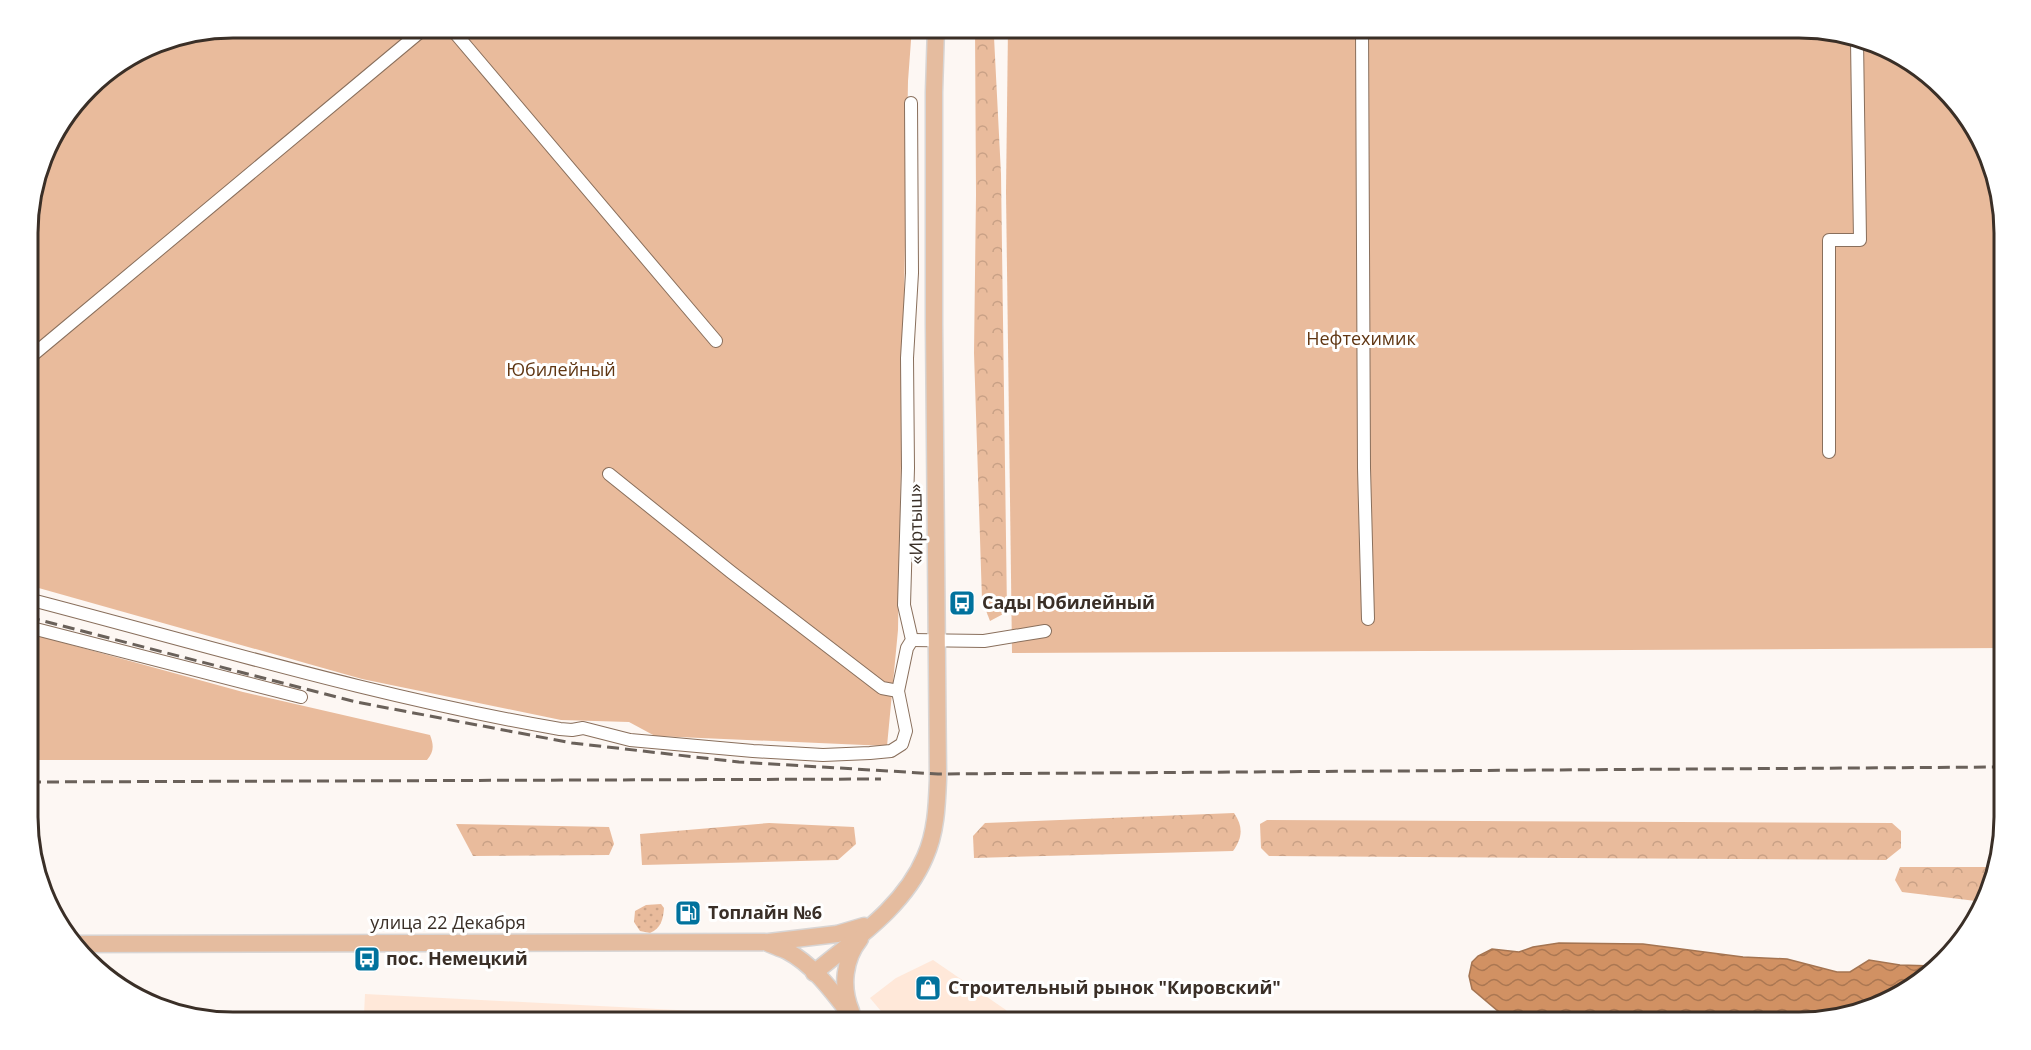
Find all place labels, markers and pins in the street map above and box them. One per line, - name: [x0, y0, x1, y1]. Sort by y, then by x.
- bus stop icon: Сады Юбилейный: [947, 588, 977, 618]
- place label: Сады Юбилейный: [982, 590, 1155, 614]
- fuel station icon: Топлайн №6: [673, 898, 703, 928]
- place label: Топлайн №6: [708, 900, 822, 924]
- bus stop icon: пос. Немецкий: [352, 944, 382, 974]
- place label: пос. Немецкий: [386, 946, 528, 970]
- shop icon: Строительный рынок "Кировский": [913, 973, 943, 1003]
- place label: Строительный рынок "Кировский": [948, 975, 1281, 999]

